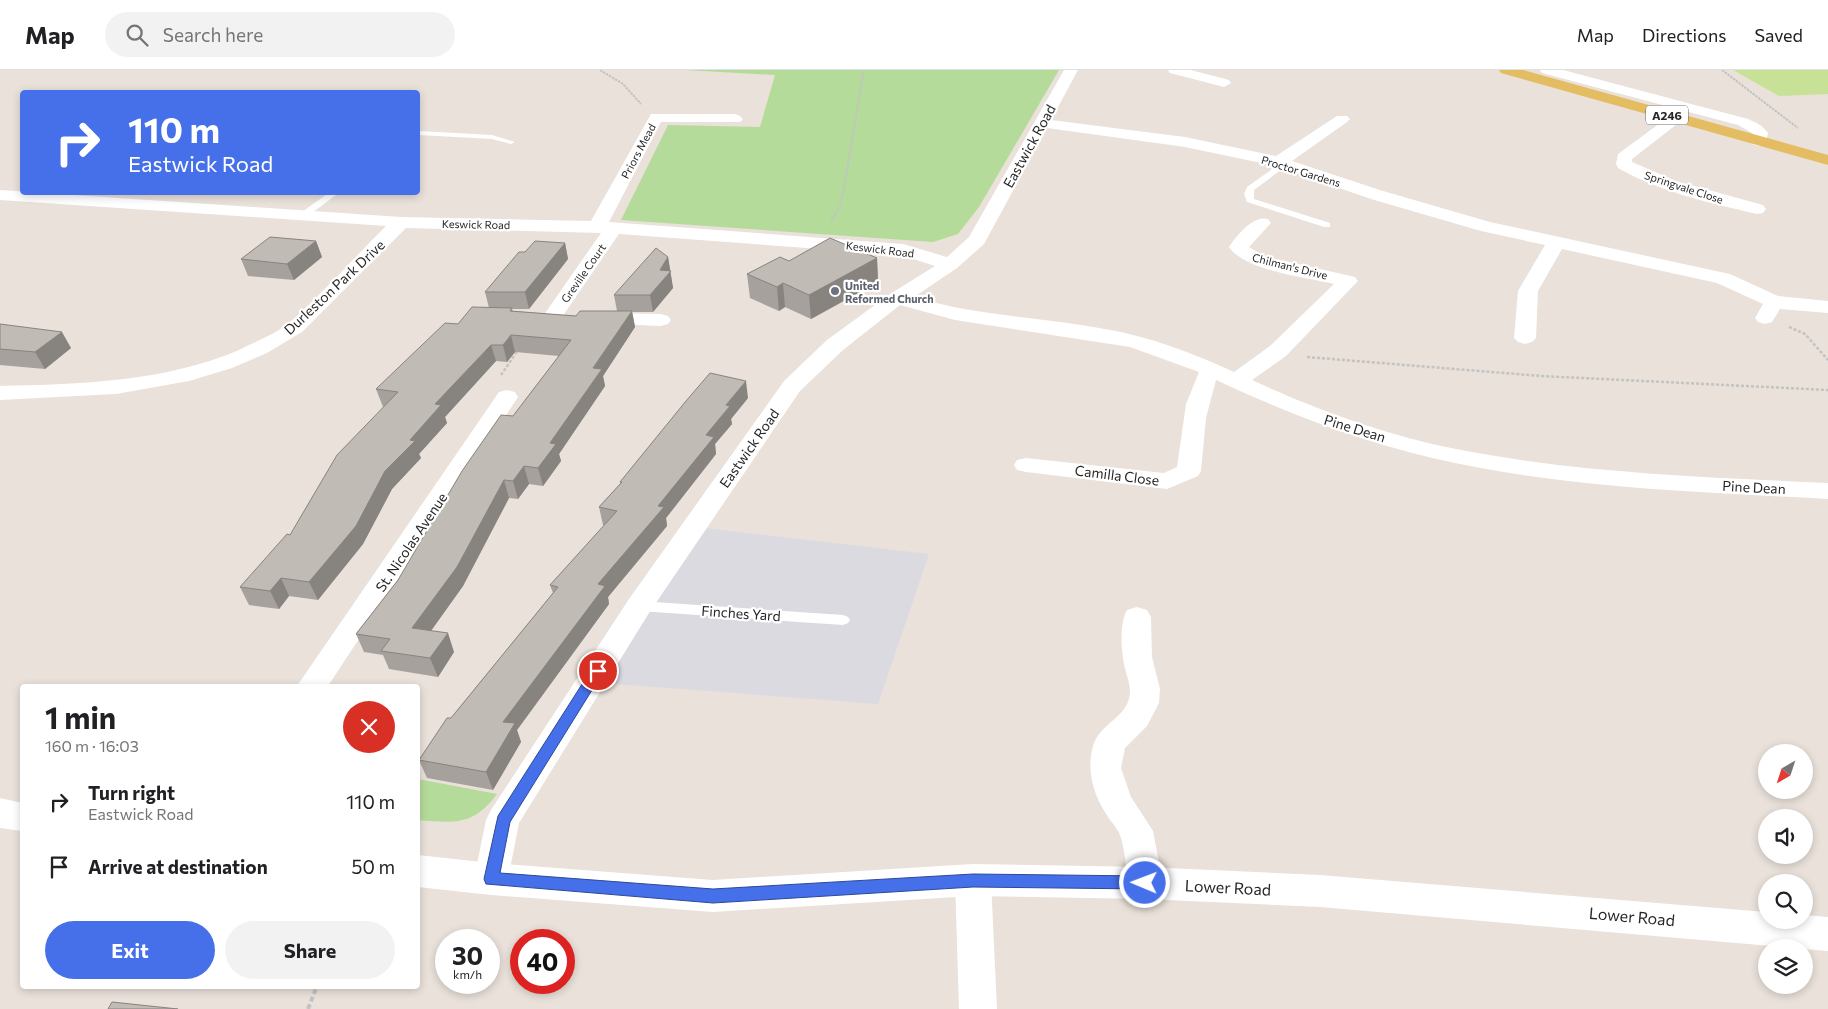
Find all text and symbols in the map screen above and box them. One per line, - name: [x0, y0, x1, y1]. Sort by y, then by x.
- search box: [105, 12, 455, 57]
- text: Map: [25, 20, 75, 49]
- icon: search: [123, 21, 151, 49]
- text: Search here: [163, 23, 263, 46]
- text: Map: [1577, 24, 1614, 46]
- text: Directions: [1642, 24, 1726, 46]
- text: Saved: [1754, 24, 1803, 46]
- street label: Eastwick Road: [999, 101, 1059, 191]
- road number: A246: [1646, 106, 1688, 124]
- text: 110 m: [128, 107, 220, 150]
- icon: right: [45, 110, 110, 175]
- street label: Priors Mead: [618, 121, 658, 181]
- text: Eastwick Road: [128, 150, 273, 177]
- street label: Proctor Gardens: [1260, 153, 1342, 189]
- street label: Springvale Close: [1643, 168, 1725, 206]
- street label: Keswick Road: [442, 217, 510, 231]
- street label: Durleston Park Drive: [280, 236, 388, 338]
- street label: Keswick Road: [845, 238, 915, 260]
- street label: Greville Court: [558, 241, 608, 305]
- street label: Chilman's Drive: [1251, 250, 1329, 282]
- place label: United Reformed Church: [845, 279, 934, 305]
- marker: United Reformed Church: [829, 285, 841, 297]
- street label: Eastwick Road: [716, 405, 782, 491]
- street label: Pine Dean: [1322, 411, 1388, 445]
- street label: Camilla Close: [1074, 461, 1160, 489]
- street label: Pine Dean: [1722, 477, 1786, 497]
- street label: St. Nicolas Avenue: [372, 489, 450, 595]
- street label: Finches Yard: [701, 602, 781, 624]
- pin: [577, 650, 619, 692]
- icon: arrive: [584, 657, 612, 685]
- text: 1 min: [45, 698, 116, 735]
- button: close: [343, 701, 395, 753]
- text: 160 m · 16:03: [45, 736, 139, 755]
- north arrow: [1758, 744, 1812, 799]
- map controls: [1758, 744, 1813, 994]
- text: Turn right: [88, 781, 175, 804]
- icon: right: [45, 788, 73, 816]
- text: 110 m: [346, 790, 395, 813]
- text: Eastwick Road: [88, 804, 194, 823]
- button: sound: [1758, 809, 1813, 864]
- icon: arrive: [45, 853, 73, 881]
- text: Arrive at destination: [88, 855, 268, 878]
- text: 50 m: [351, 855, 395, 878]
- position arrow: [1118, 856, 1170, 908]
- button: search: [1758, 874, 1813, 929]
- street label: Lower Road: [1184, 875, 1272, 899]
- street label: Lower Road: [1588, 903, 1676, 929]
- button: Exit: [45, 921, 215, 979]
- button: Share: [225, 921, 395, 979]
- speed limit sign: 40: [510, 929, 575, 994]
- button: layers: [1758, 939, 1813, 994]
- text: 30: [452, 940, 483, 970]
- text: km/h: [453, 967, 482, 981]

